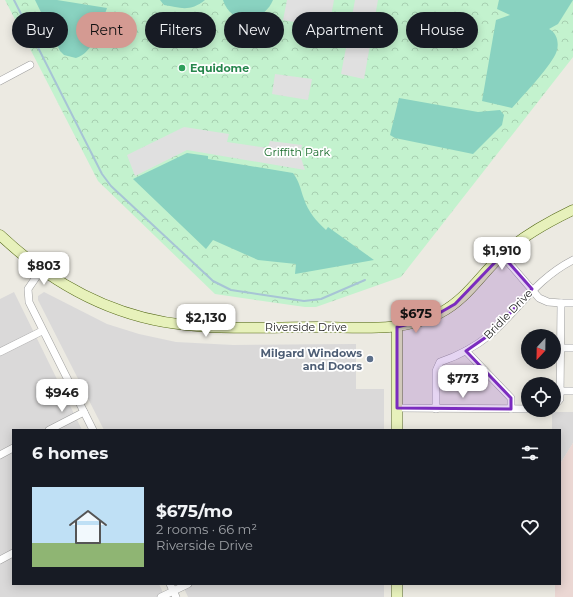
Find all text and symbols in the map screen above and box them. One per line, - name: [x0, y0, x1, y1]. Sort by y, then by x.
- chip: Buy: [12, 12, 68, 48]
- chip: Rent: [76, 12, 137, 48]
- chip: Filters: [145, 12, 216, 48]
- chip: New: [224, 12, 284, 48]
- chip: Apartment: [292, 12, 398, 48]
- chip: House: [406, 12, 478, 48]
- place label: Equidome: [190, 61, 249, 75]
- marker: Equidome: [177, 63, 187, 73]
- park label: Griffith Park: [264, 145, 330, 159]
- pin: $1,910: [469, 237, 535, 271]
- text: $1,910: [483, 242, 521, 258]
- pin: $803: [20, 252, 68, 286]
- text: $803: [27, 257, 61, 273]
- street label: Bridle Drive: [481, 286, 536, 342]
- pin: $675: [392, 300, 440, 334]
- pin: $2,130: [173, 304, 239, 338]
- text: $675: [400, 305, 432, 321]
- text: $2,130: [186, 309, 226, 325]
- street label: Riverside Drive: [265, 320, 347, 334]
- north arrow: [521, 329, 561, 369]
- map controls: [521, 329, 561, 417]
- place label: Milgard Windows and Doors: [261, 346, 362, 373]
- marker: Milgard Windows and Doors: [365, 354, 375, 364]
- pin: $773: [439, 365, 487, 399]
- text: $773: [447, 370, 479, 386]
- button: locate: [521, 377, 561, 417]
- pin: $946: [38, 379, 86, 413]
- text: $946: [45, 384, 79, 400]
- icon: filters: [519, 442, 541, 464]
- text: 6 homes: [32, 443, 108, 463]
- text: $675/mo: [156, 501, 233, 521]
- icon: home: [64, 503, 112, 551]
- icon: heart: [519, 516, 541, 538]
- text: 2 rooms · 66 m²: [156, 521, 257, 537]
- text: Riverside Drive: [156, 537, 253, 553]

